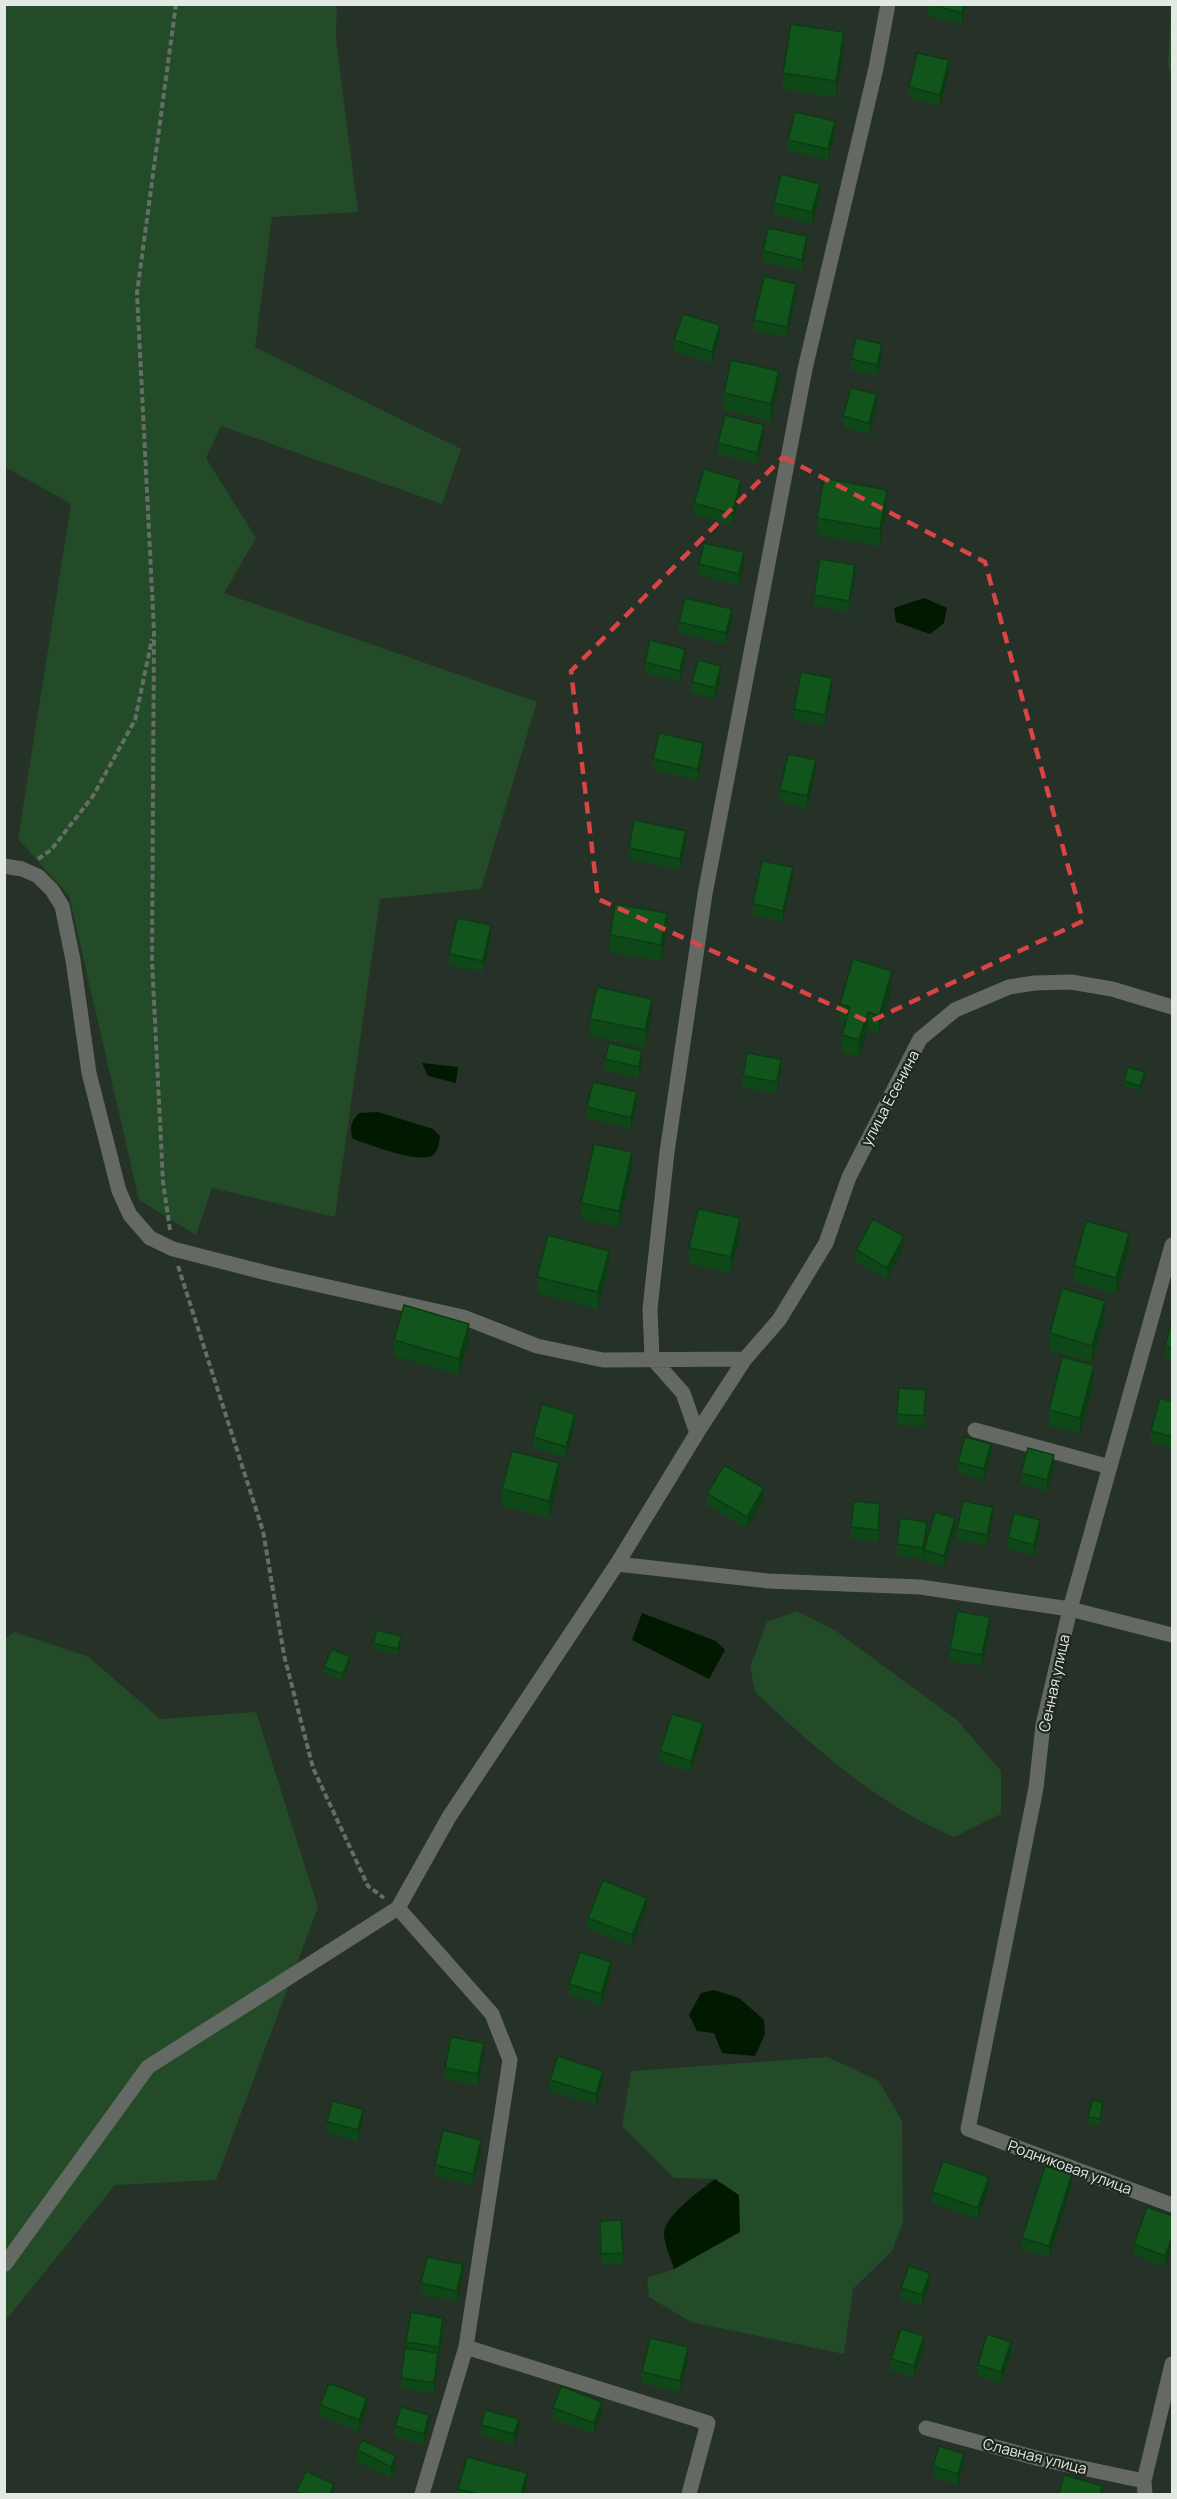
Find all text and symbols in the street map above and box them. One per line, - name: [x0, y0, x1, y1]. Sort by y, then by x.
- street label: улица Есенина: [856, 1046, 924, 1150]
- street label: Сенная улица: [1033, 1632, 1075, 1734]
- street label: Родниковая улица: [1005, 2135, 1135, 2199]
- street label: Славная улица: [981, 2433, 1089, 2479]

